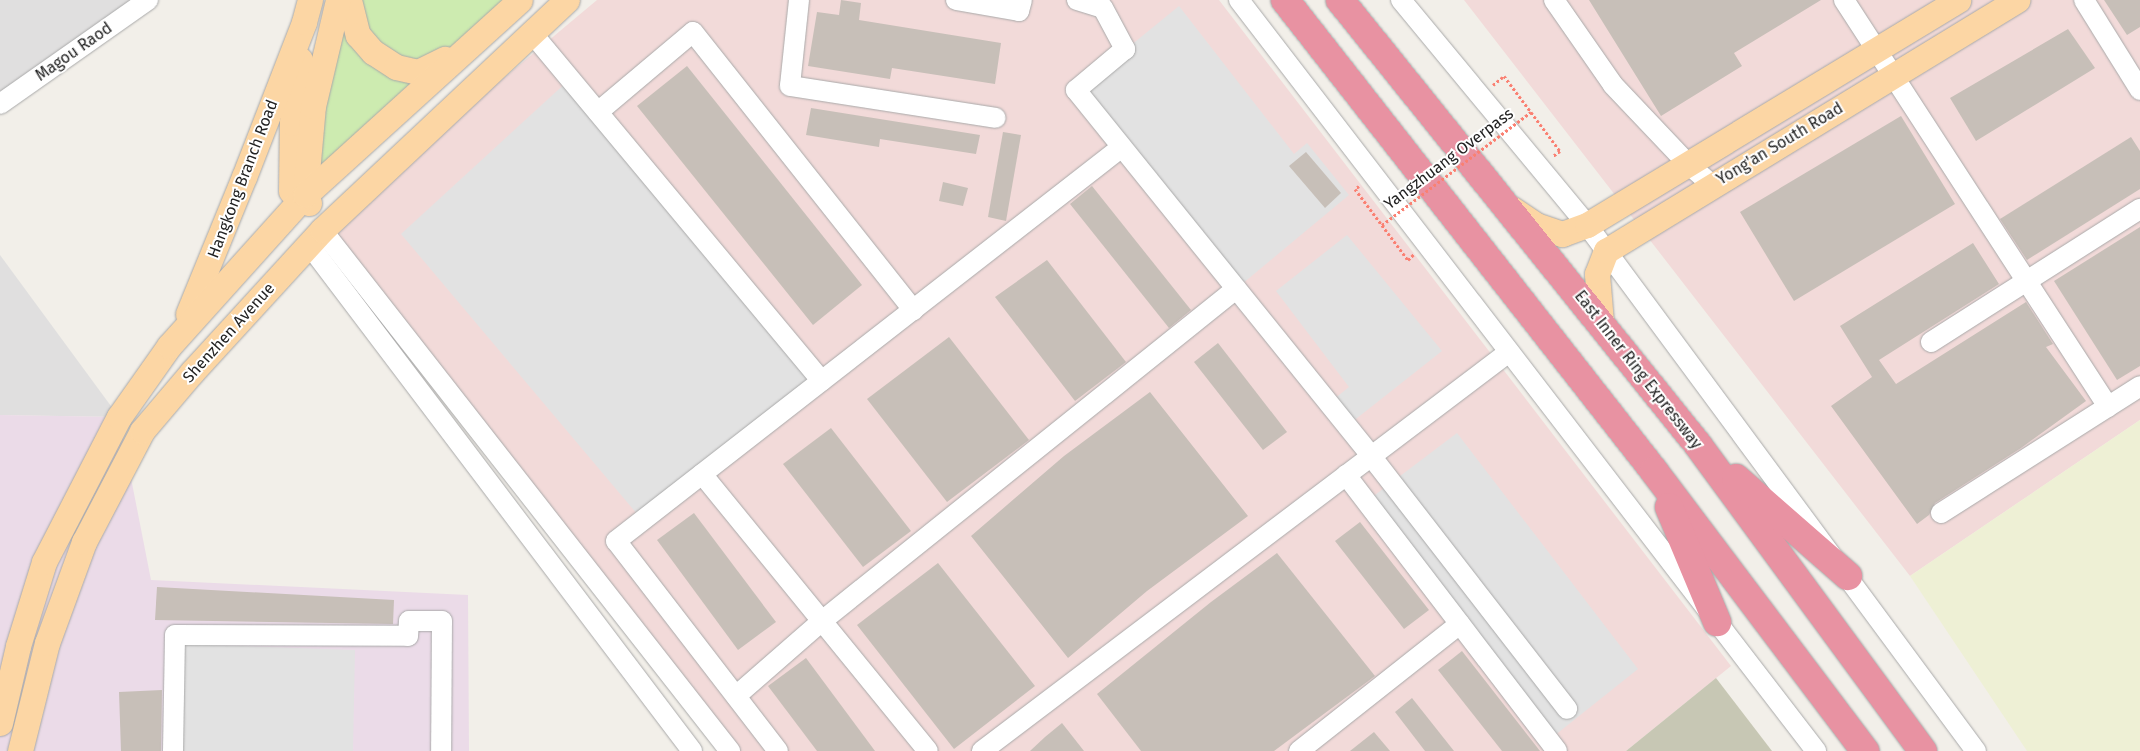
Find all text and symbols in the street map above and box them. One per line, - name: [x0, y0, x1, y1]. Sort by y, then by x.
- street label: Magou Raod: [32, 19, 116, 85]
- street label: Hangkong Branch Road: [204, 97, 282, 261]
- street label: Yong'an South Road: [1713, 99, 1847, 189]
- street label: Yangzhuang Overpass: [1381, 104, 1517, 214]
- street label: Shenzhen Avenue: [179, 279, 279, 387]
- street label: East Inner Ring Expressway: [1570, 287, 1706, 453]

